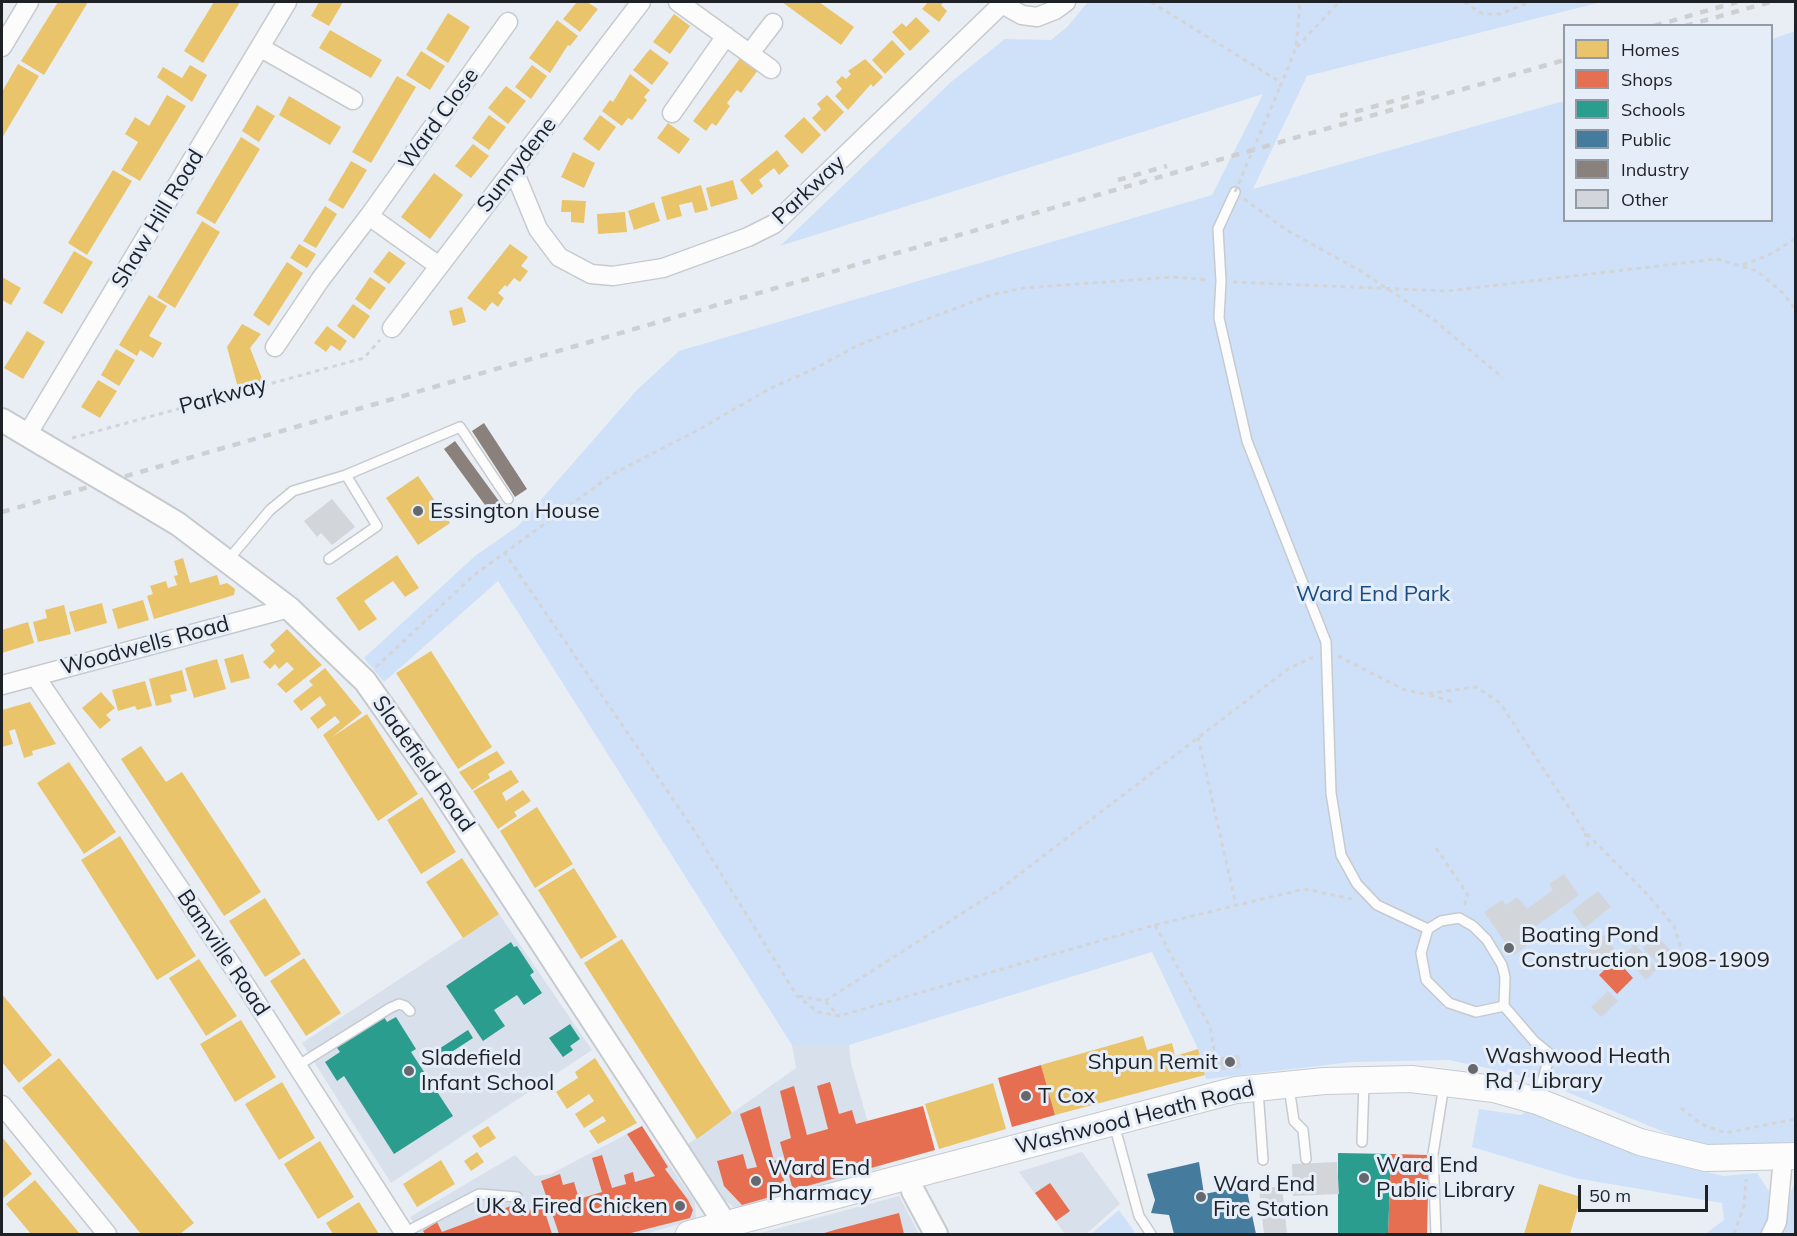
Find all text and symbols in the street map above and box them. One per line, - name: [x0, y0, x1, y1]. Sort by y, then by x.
- legend: [1563, 24, 1773, 222]
- text: Homes: [1621, 38, 1680, 61]
- street label: Ward Close: [393, 63, 485, 175]
- text: Shops: [1621, 68, 1673, 91]
- text: Schools: [1621, 98, 1685, 121]
- street label: Sunnydene: [472, 112, 562, 218]
- text: Public: [1621, 128, 1671, 151]
- street label: Shaw Hill Road: [106, 145, 210, 293]
- street label: Parkway: [767, 150, 851, 230]
- text: Industry: [1621, 158, 1689, 181]
- text: Other: [1621, 188, 1668, 211]
- street label: Parkway: [176, 372, 270, 420]
- place label: Essington House: [430, 498, 600, 524]
- marker: Essington House: [411, 504, 425, 518]
- park label: Ward End Park: [1296, 581, 1450, 607]
- street label: Woodwells Road: [58, 611, 232, 681]
- street label: Sladefield Road: [366, 691, 480, 837]
- street label: Bamville Road: [171, 885, 275, 1021]
- place label: Boating Pond Construction 1908-1909: [1521, 922, 1770, 974]
- marker: Boating Pond Construction 1908-1909: [1502, 941, 1516, 955]
- place label: Washwood Heath Rd / Library: [1485, 1043, 1671, 1094]
- place label: Sladefield Infant School: [421, 1045, 554, 1096]
- place label: Shpun Remit: [1088, 1049, 1218, 1075]
- marker: Shpun Remit: [1223, 1055, 1237, 1069]
- marker: Washwood Heath Rd / Library: [1466, 1062, 1480, 1076]
- marker: Sladefield Infant School: [402, 1064, 416, 1078]
- street label: Washwood Heath Road: [1013, 1076, 1257, 1160]
- place label: T Cox: [1038, 1083, 1095, 1109]
- marker: T Cox: [1019, 1089, 1033, 1103]
- place label: Ward End Public Library: [1376, 1152, 1515, 1204]
- place label: Ward End Pharmacy: [768, 1155, 872, 1206]
- place label: Ward End Fire Station: [1213, 1171, 1329, 1222]
- marker: Ward End Public Library: [1357, 1171, 1371, 1185]
- scale bar: [1581, 1173, 1712, 1211]
- marker: Ward End Pharmacy: [749, 1174, 763, 1188]
- text: 50 m: [1589, 1184, 1631, 1207]
- marker: Ward End Fire Station: [1194, 1190, 1208, 1204]
- place label: UK & Fired Chicken: [475, 1193, 668, 1219]
- marker: UK & Fired Chicken: [673, 1199, 687, 1213]

